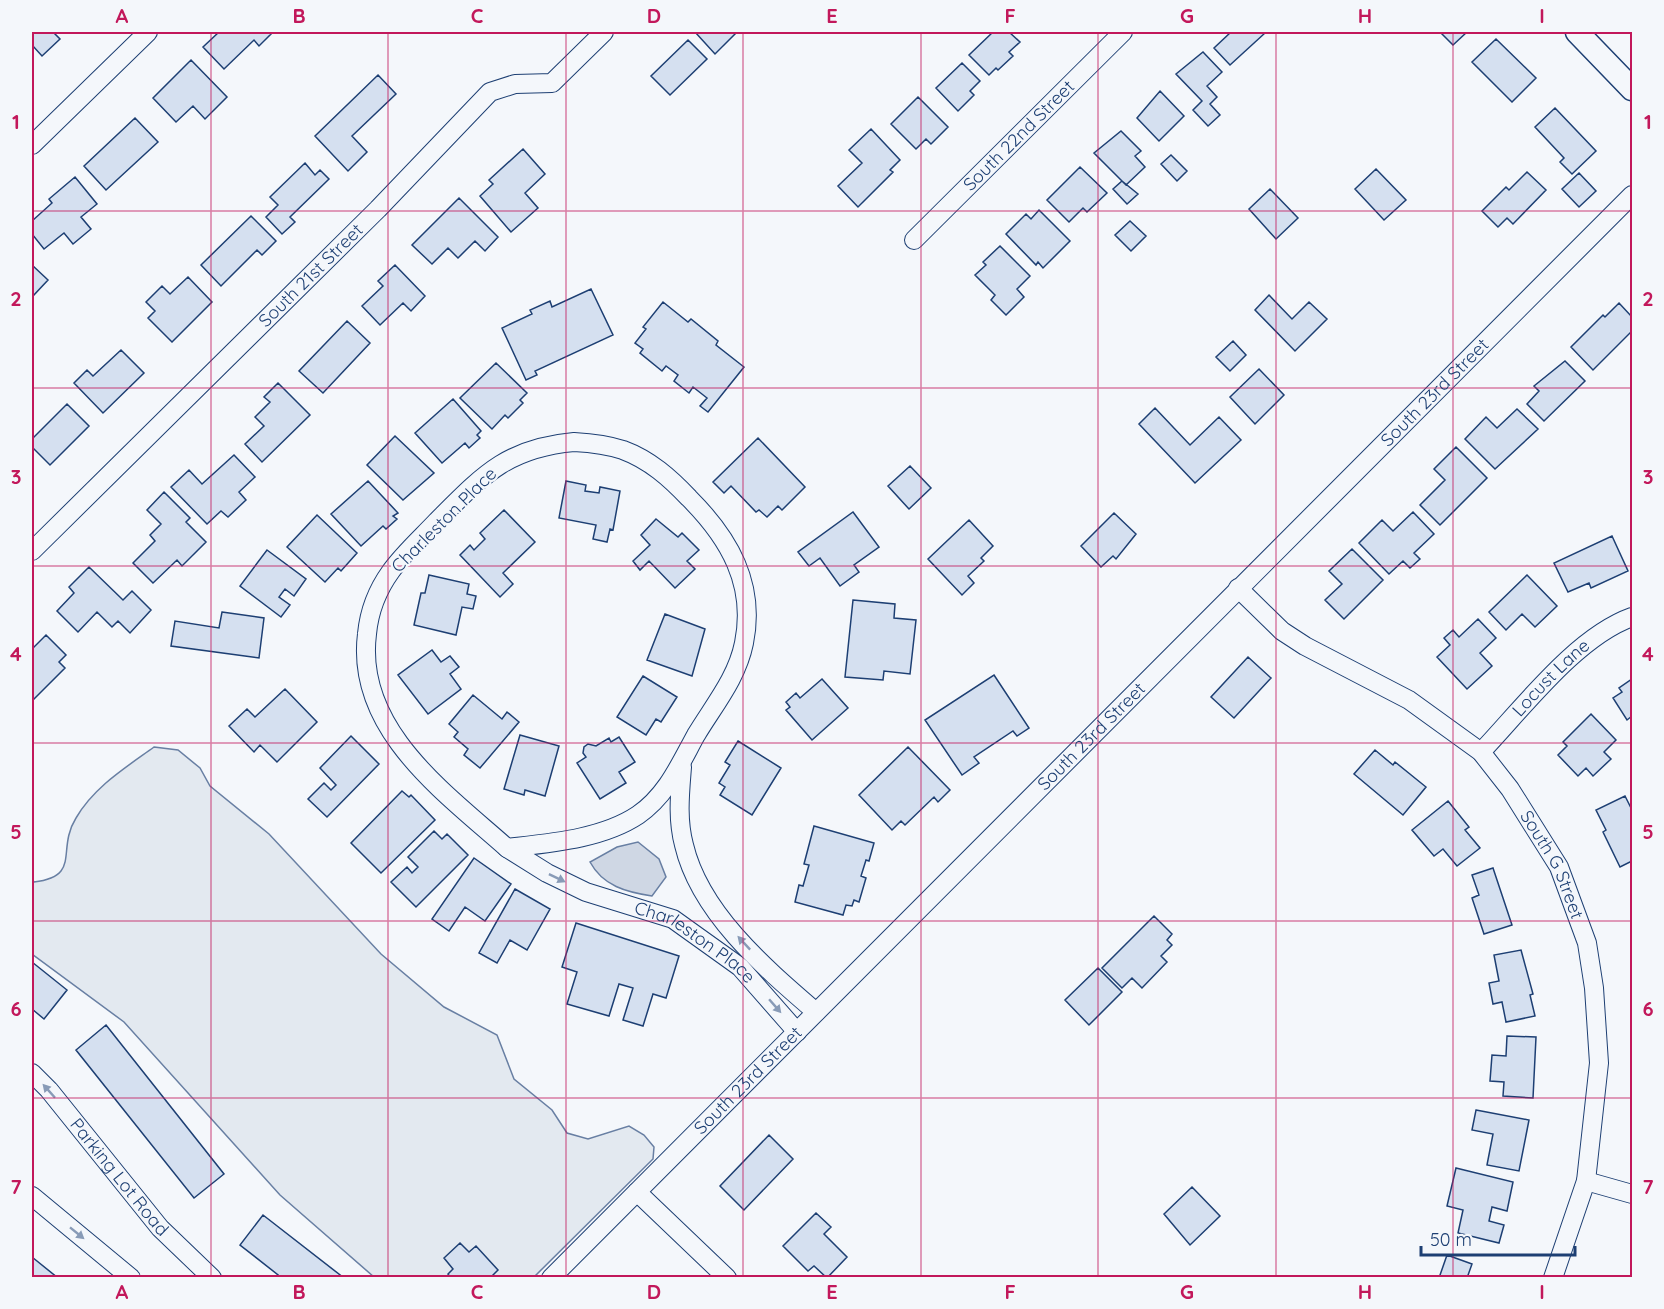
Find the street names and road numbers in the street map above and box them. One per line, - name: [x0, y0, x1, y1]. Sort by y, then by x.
- street label: South 22nd Street: [958, 75, 1079, 196]
- street label: South 21st Street: [253, 218, 368, 332]
- street label: South 23rd Street: [1376, 333, 1493, 451]
- street label: Charleston Place: [386, 462, 501, 577]
- street label: Locust Lane: [1507, 634, 1594, 721]
- street label: South 23rd Street: [1032, 677, 1150, 795]
- street label: South G Street: [1515, 806, 1589, 922]
- street label: Charleston Place: [632, 896, 761, 988]
- street label: South 23rd Street: [689, 1021, 807, 1139]
- street label: Parking Lot Road: [65, 1113, 174, 1241]

